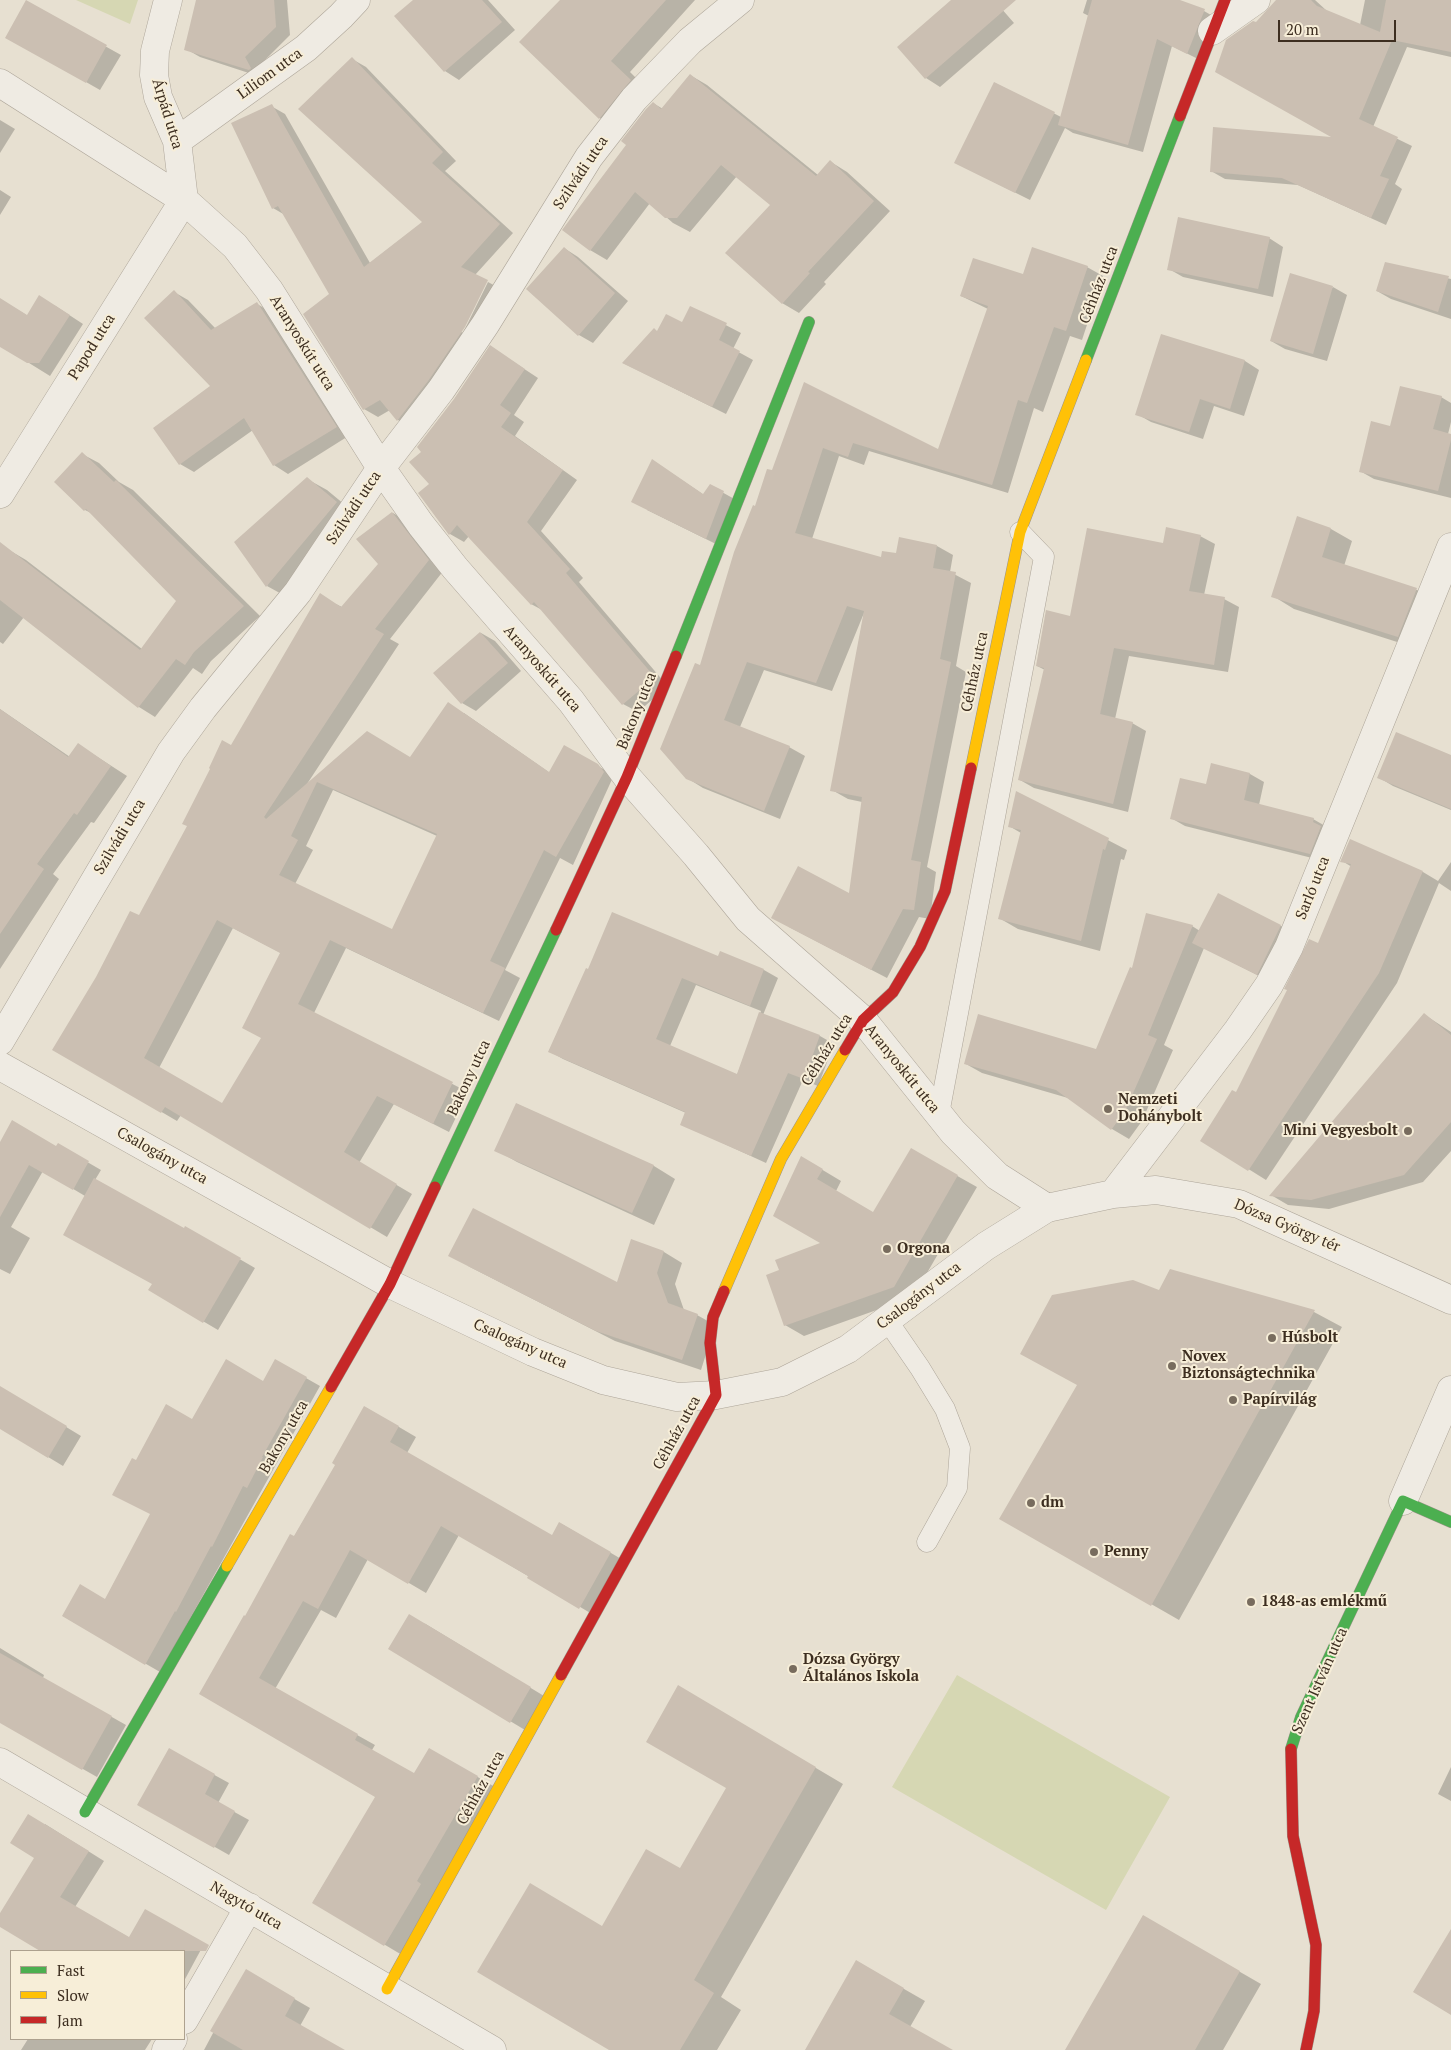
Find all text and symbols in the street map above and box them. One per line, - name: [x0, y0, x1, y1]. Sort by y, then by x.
- scale bar: [1281, 10, 1398, 42]
- text: 20 m: [1286, 19, 1319, 39]
- street label: Liliom utca: [234, 45, 306, 103]
- street label: Árpád utca: [148, 77, 186, 151]
- street label: Szilvádi utca: [550, 133, 612, 213]
- street label: Céhház utca: [1076, 244, 1122, 326]
- street label: Aranyoskút utca: [266, 292, 338, 394]
- street label: Papod utca: [65, 311, 119, 383]
- street label: Szilvádi utca: [323, 468, 385, 548]
- street label: Aranyoskút utca: [499, 622, 585, 716]
- street label: Céhház utca: [958, 630, 992, 714]
- street label: Bakony utca: [613, 670, 661, 752]
- street label: Szilvádi utca: [90, 796, 150, 878]
- street label: Sarló utca: [1292, 854, 1334, 922]
- street label: Céhház utca: [798, 1011, 856, 1089]
- street label: Aranyoskút utca: [861, 1021, 943, 1117]
- street label: Bakony utca: [444, 1037, 494, 1119]
- place label: Nemzeti Dohánybolt: [1118, 1091, 1202, 1126]
- marker: Nemzeti Dohánybolt: [1102, 1103, 1114, 1115]
- place label: Mini Vegyesbolt: [1283, 1122, 1398, 1140]
- street label: Csalogány utca: [114, 1124, 210, 1188]
- marker: Mini Vegyesbolt: [1402, 1125, 1414, 1137]
- street label: Dózsa György tér: [1231, 1196, 1343, 1256]
- place label: Orgona: [897, 1240, 950, 1258]
- marker: Orgona: [881, 1243, 893, 1255]
- street label: Csalogány utca: [873, 1258, 965, 1334]
- street label: Csalogány utca: [470, 1315, 570, 1373]
- place label: Húsbolt: [1282, 1329, 1338, 1347]
- marker: Húsbolt: [1266, 1332, 1278, 1344]
- place label: Novex Biztonságtechnika: [1182, 1348, 1315, 1383]
- marker: Novex Biztonságtechnika: [1166, 1360, 1178, 1372]
- place label: Papírvilág: [1243, 1391, 1316, 1409]
- street label: Céhház utca: [649, 1393, 705, 1473]
- marker: Papírvilág: [1227, 1394, 1239, 1406]
- street label: Bakony utca: [256, 1397, 312, 1477]
- place label: dm: [1041, 1494, 1064, 1512]
- marker: dm: [1025, 1497, 1037, 1509]
- place label: Penny: [1104, 1543, 1148, 1561]
- marker: Penny: [1088, 1546, 1100, 1558]
- place label: 1848-as emlékmű: [1261, 1593, 1387, 1611]
- marker: 1848-as emlékmű: [1245, 1596, 1257, 1608]
- street label: Szent István utca: [1288, 1625, 1352, 1737]
- place label: Dózsa György Általános Iskola: [803, 1651, 919, 1686]
- marker: Dózsa György Általános Iskola: [787, 1663, 799, 1675]
- street label: Céhház utca: [453, 1748, 509, 1828]
- street label: Nagytó utca: [207, 1878, 285, 1934]
- legend: [10, 1950, 185, 2040]
- text: Fast: [57, 1960, 85, 1980]
- text: Slow: [57, 1985, 89, 2005]
- text: Jam: [57, 2010, 83, 2030]

